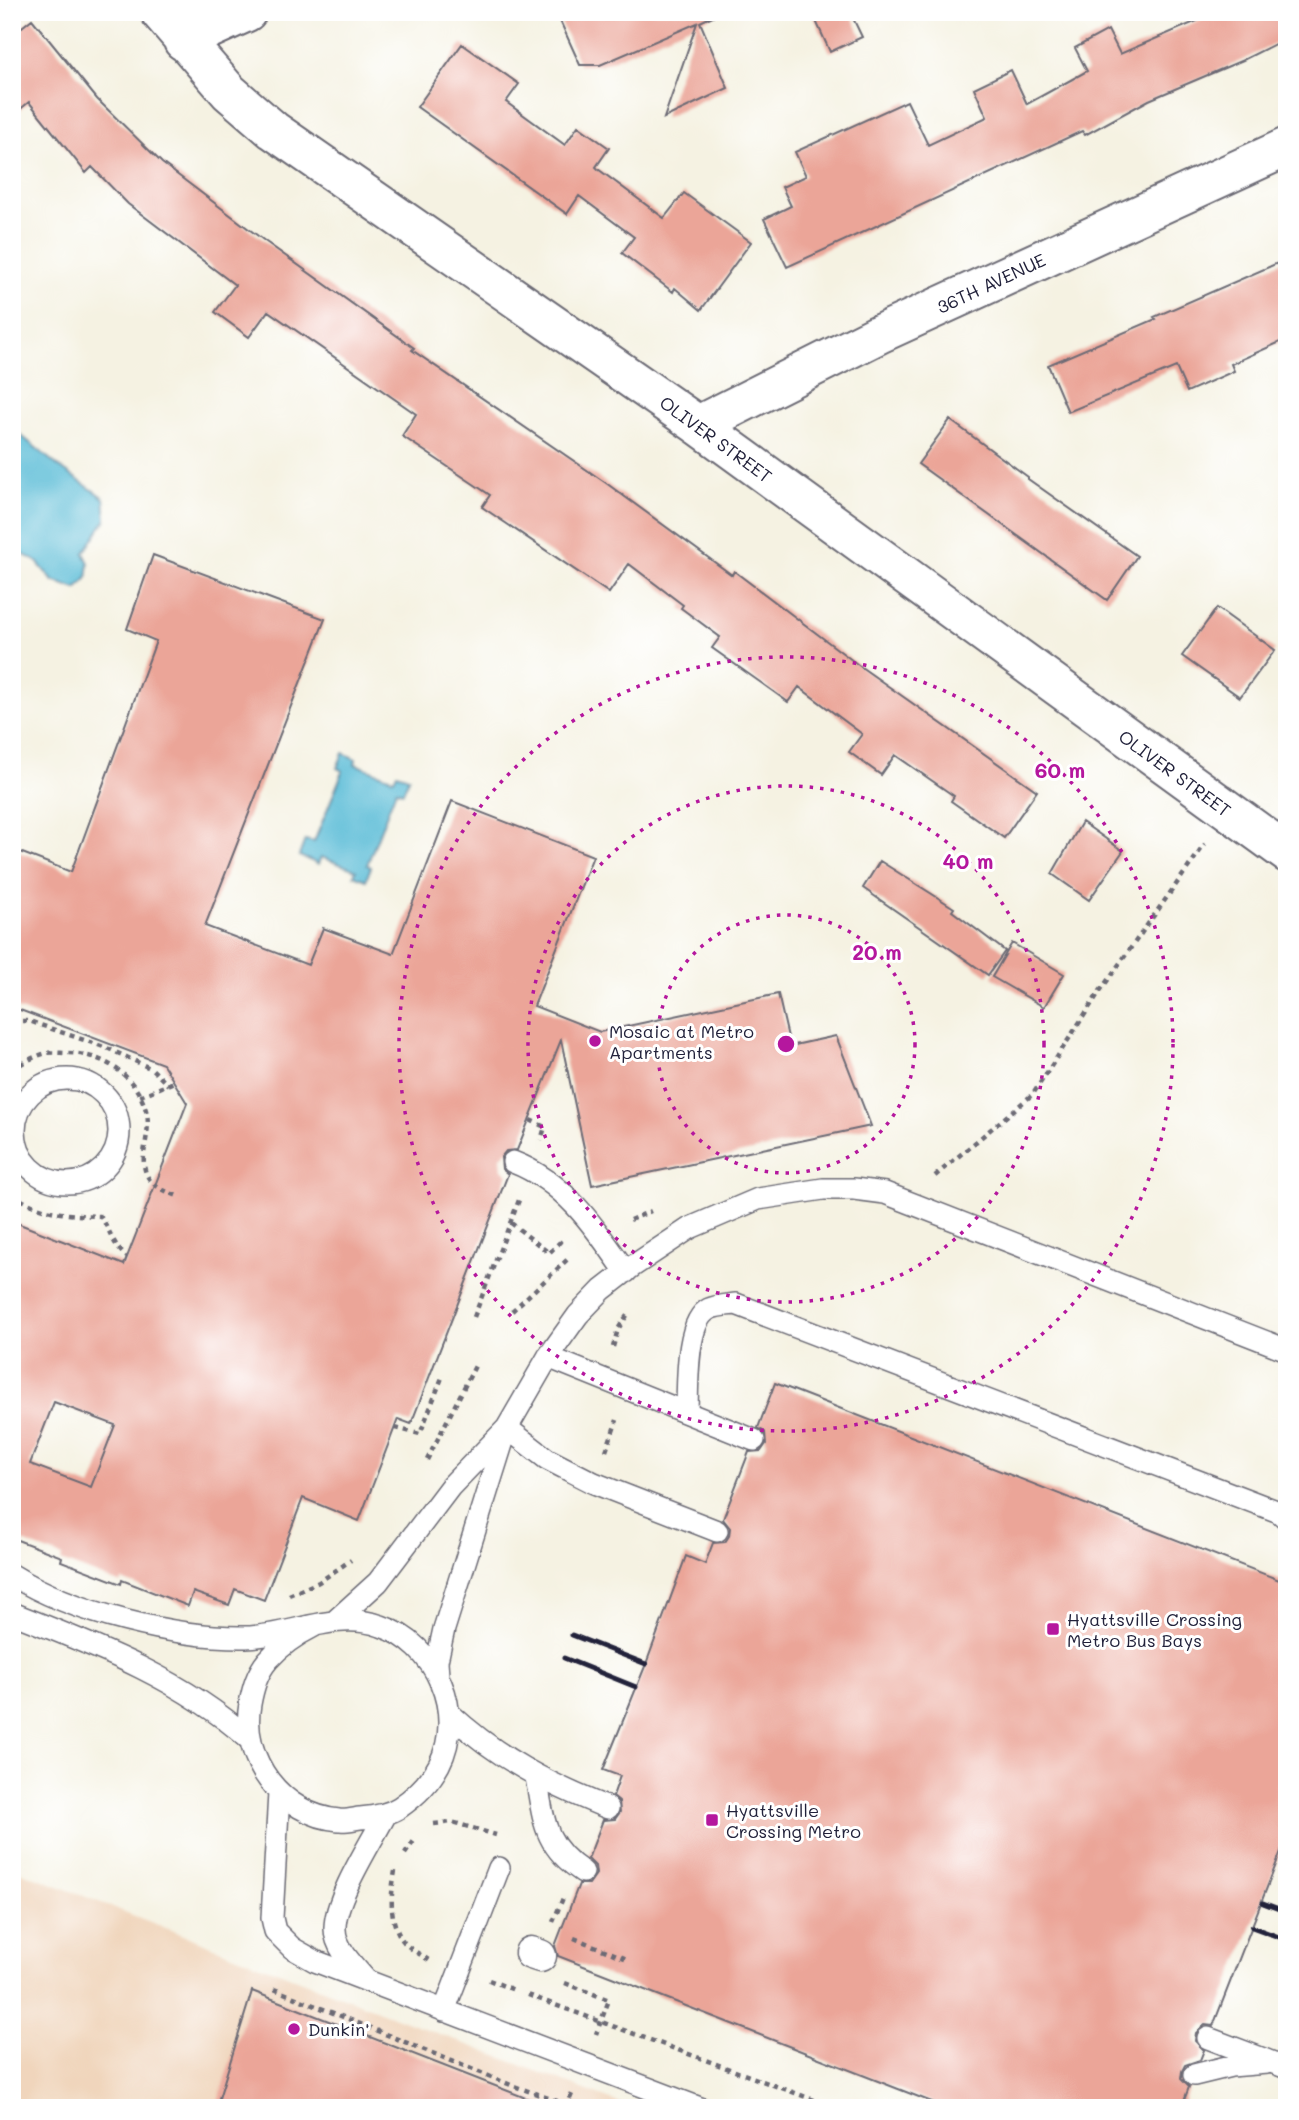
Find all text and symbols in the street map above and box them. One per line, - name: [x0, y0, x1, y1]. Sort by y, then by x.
- street label: 36TH AVENUE: [933, 247, 1049, 319]
- street label: OLIVER STREET: [655, 390, 777, 488]
- street label: OLIVER STREET: [1114, 724, 1236, 822]
- text: 60 m: [1035, 756, 1085, 783]
- text: 40 m: [942, 847, 994, 874]
- text: 20 m: [852, 938, 902, 965]
- place label: Mosaic at Metro Apartments: [609, 1019, 754, 1064]
- centre of rings: [774, 1032, 798, 1056]
- marker: Mosaic at Metro Apartments: [587, 1033, 603, 1049]
- place label: Hyattsville Crossing Metro Bus Bays: [1067, 1607, 1242, 1652]
- marker: Hyattsville Crossing Metro Bus Bays: [1045, 1621, 1061, 1637]
- place label: Hyattsville Crossing Metro: [726, 1798, 861, 1843]
- marker: Hyattsville Crossing Metro: [704, 1812, 720, 1828]
- place label: Dunkin': [308, 2017, 369, 2041]
- marker: Dunkin': [286, 2021, 302, 2037]

